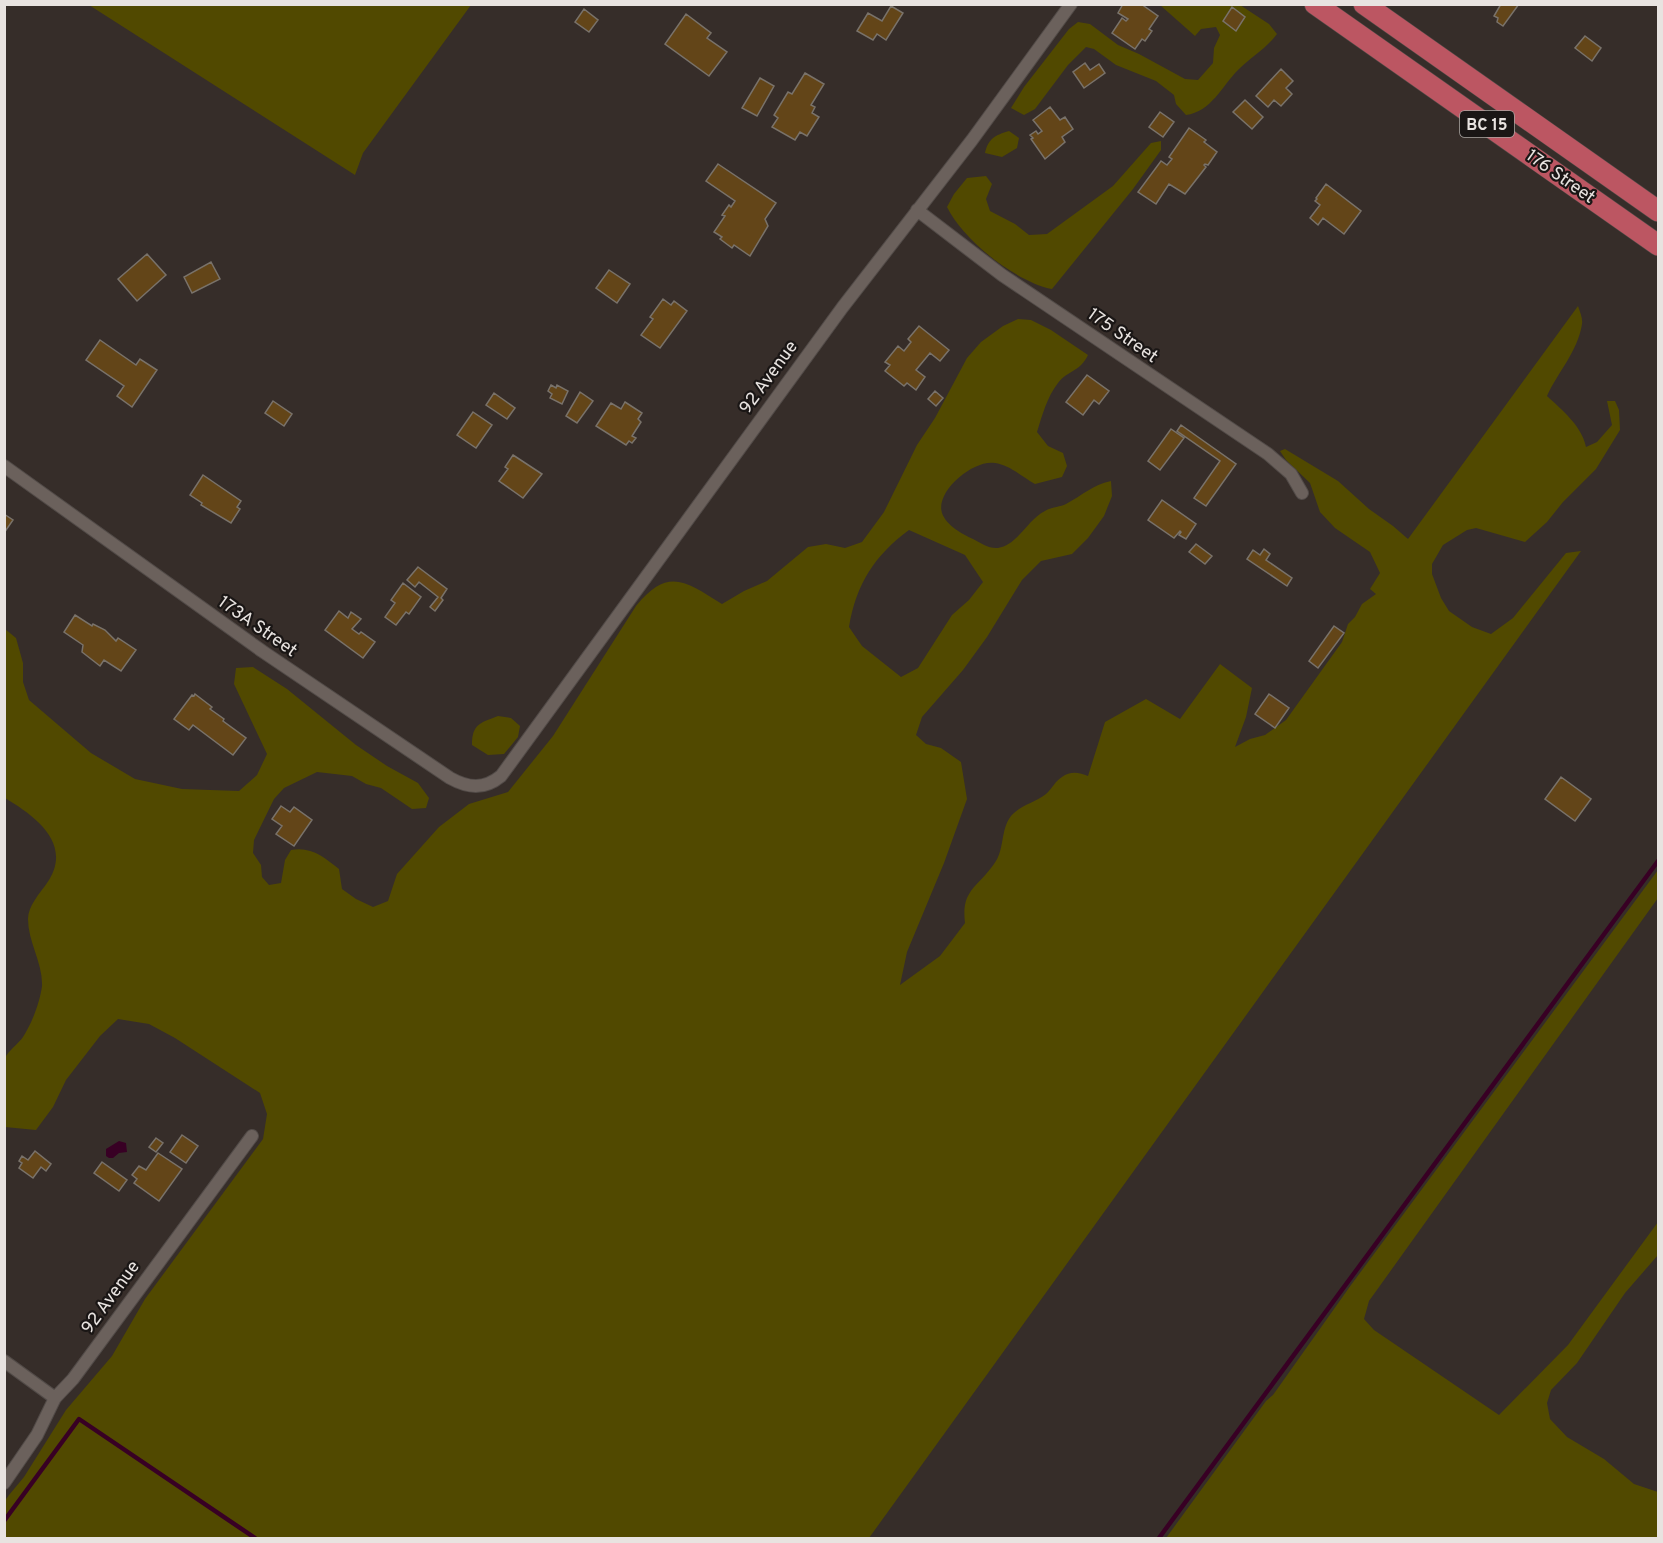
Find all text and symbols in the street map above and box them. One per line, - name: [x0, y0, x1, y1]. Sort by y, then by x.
- road number: BC 15: [1460, 111, 1514, 137]
- street label: 176 Street: [1521, 145, 1599, 209]
- street label: 175 Street: [1082, 304, 1162, 369]
- street label: 92 Avenue: [735, 337, 804, 419]
- street label: 173A Street: [213, 592, 301, 663]
- street label: 92 Avenue: [77, 1257, 146, 1339]

